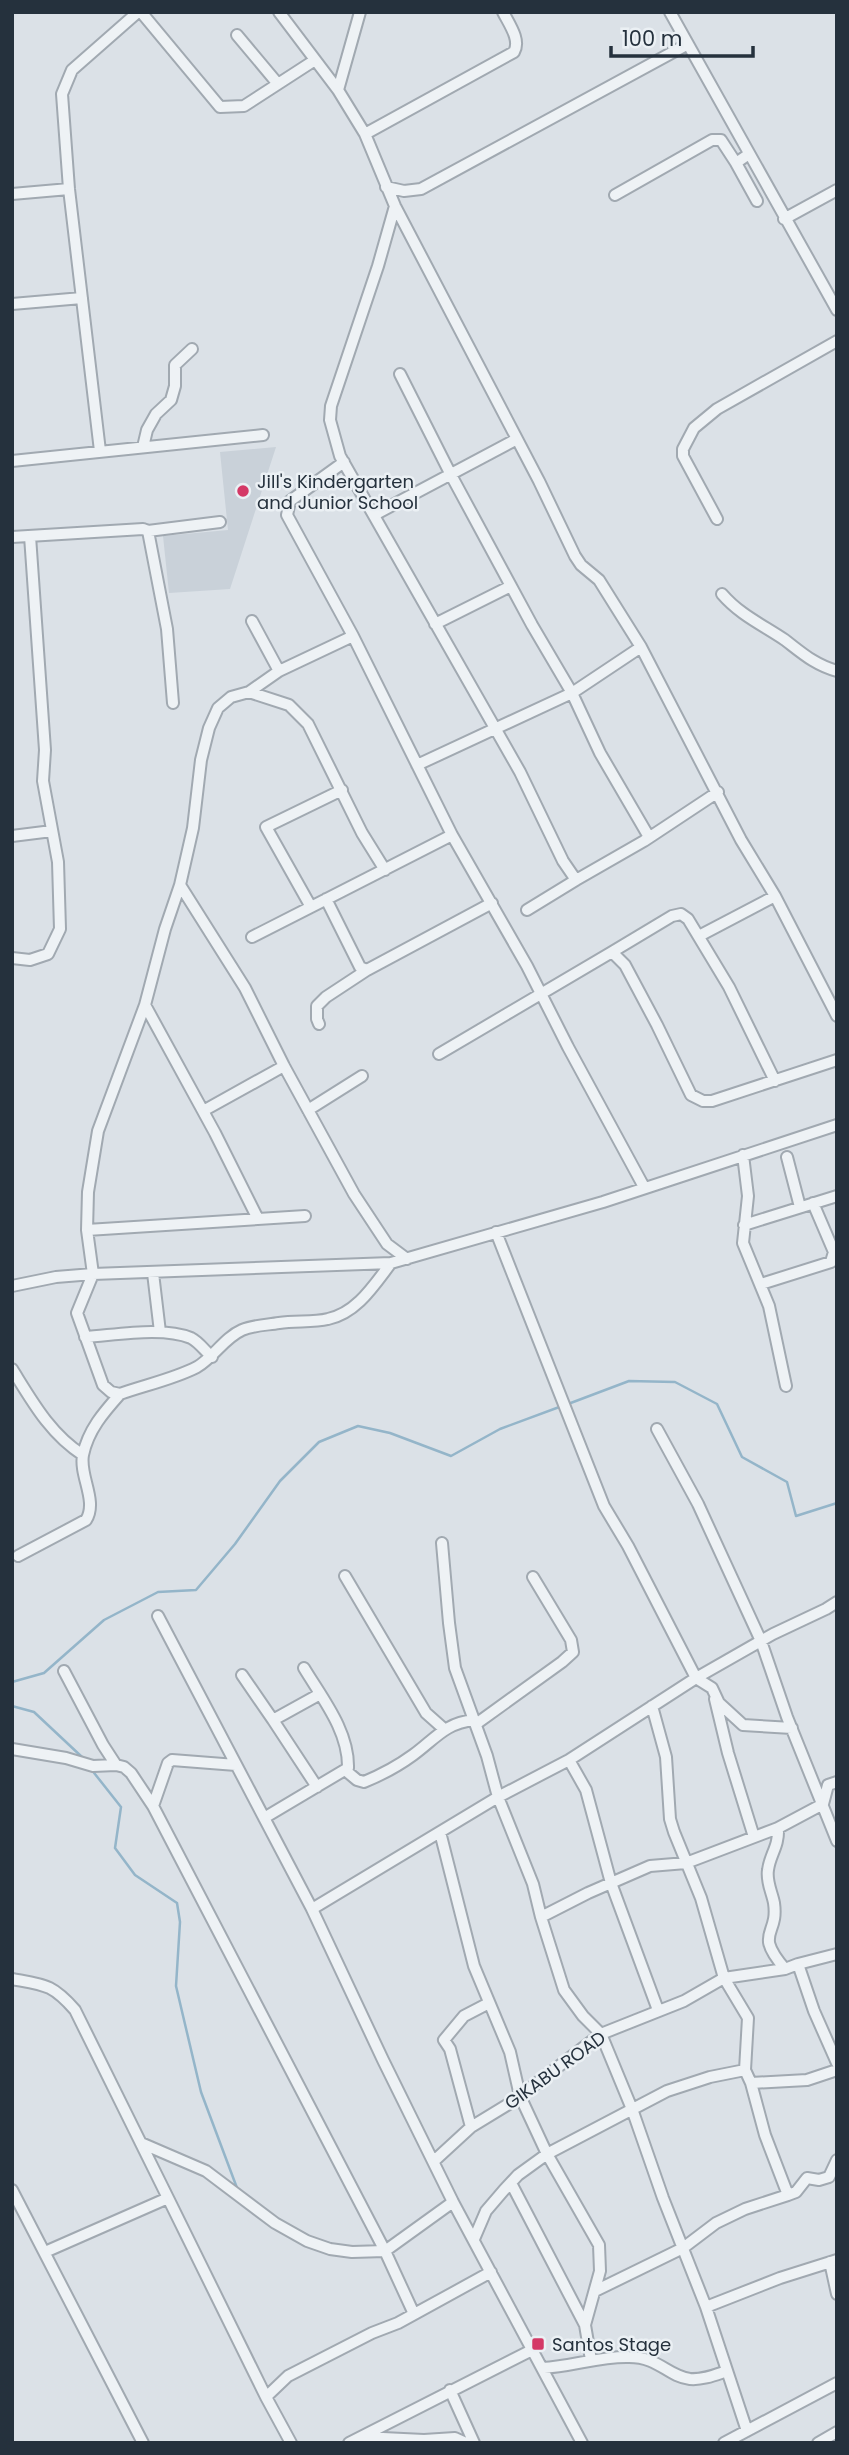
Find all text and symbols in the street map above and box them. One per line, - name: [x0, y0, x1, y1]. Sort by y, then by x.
- scale bar: [611, 14, 753, 58]
- text: 100 m: [622, 24, 682, 53]
- place label: Jill's Kindergarten and Junior School: [257, 469, 418, 515]
- marker: Jill's Kindergarten and Junior School: [235, 483, 251, 499]
- street label: GIKABU ROAD: [499, 2025, 611, 2115]
- place label: Santos Stage: [552, 2332, 671, 2357]
- marker: Santos Stage: [530, 2336, 546, 2352]

